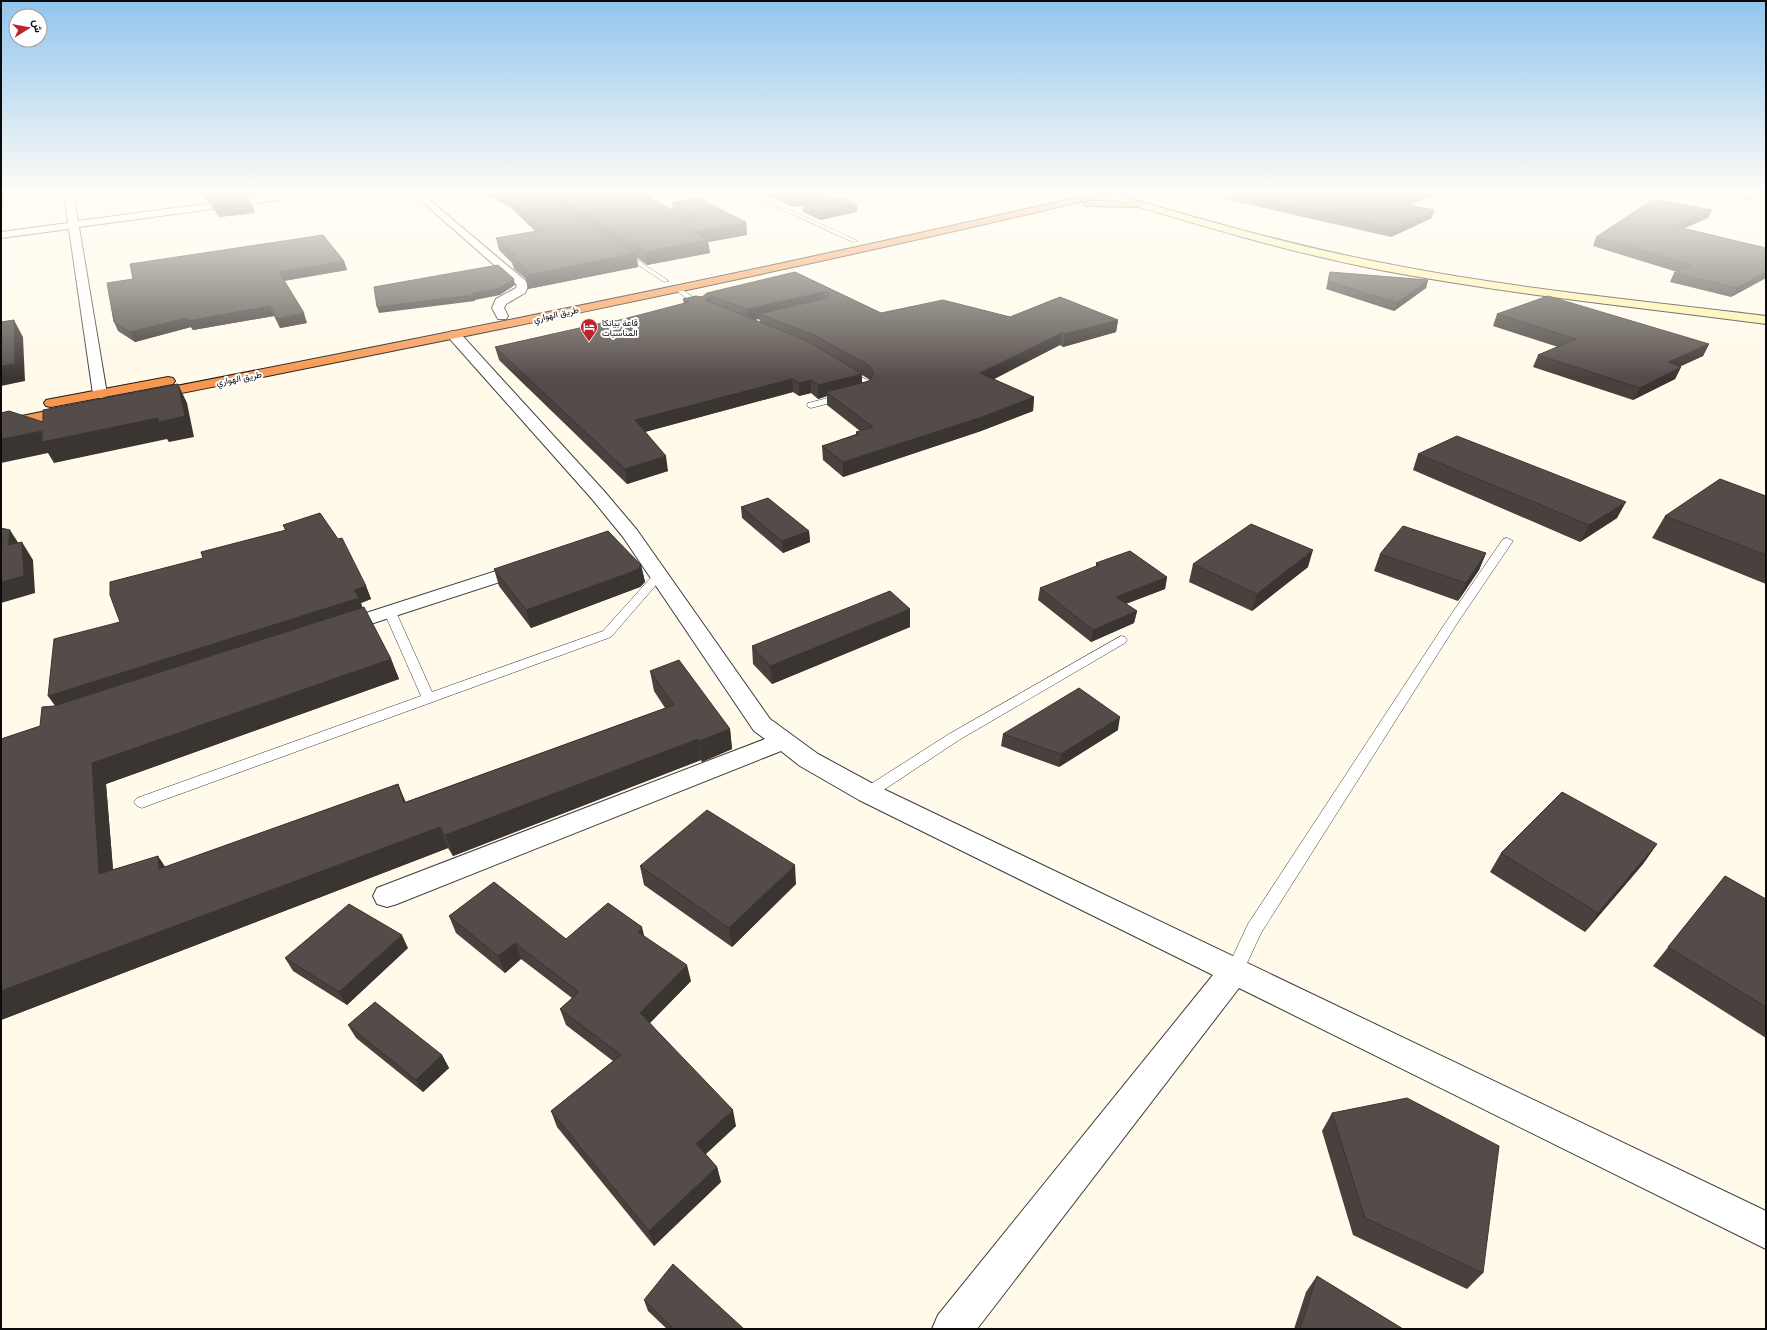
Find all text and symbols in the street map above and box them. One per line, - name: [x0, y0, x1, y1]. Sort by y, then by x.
- north arrow: [8, 8, 48, 48]
- text: ش: [30, 18, 47, 34]
- street label: طريق الهواري: [532, 303, 580, 326]
- place label: قاعة بيانكا المناسبات: [602, 316, 638, 339]
- hotel icon: قاعة بيانكا المناسبات: [579, 317, 599, 342]
- street label: طريق الهواري: [215, 367, 263, 390]

